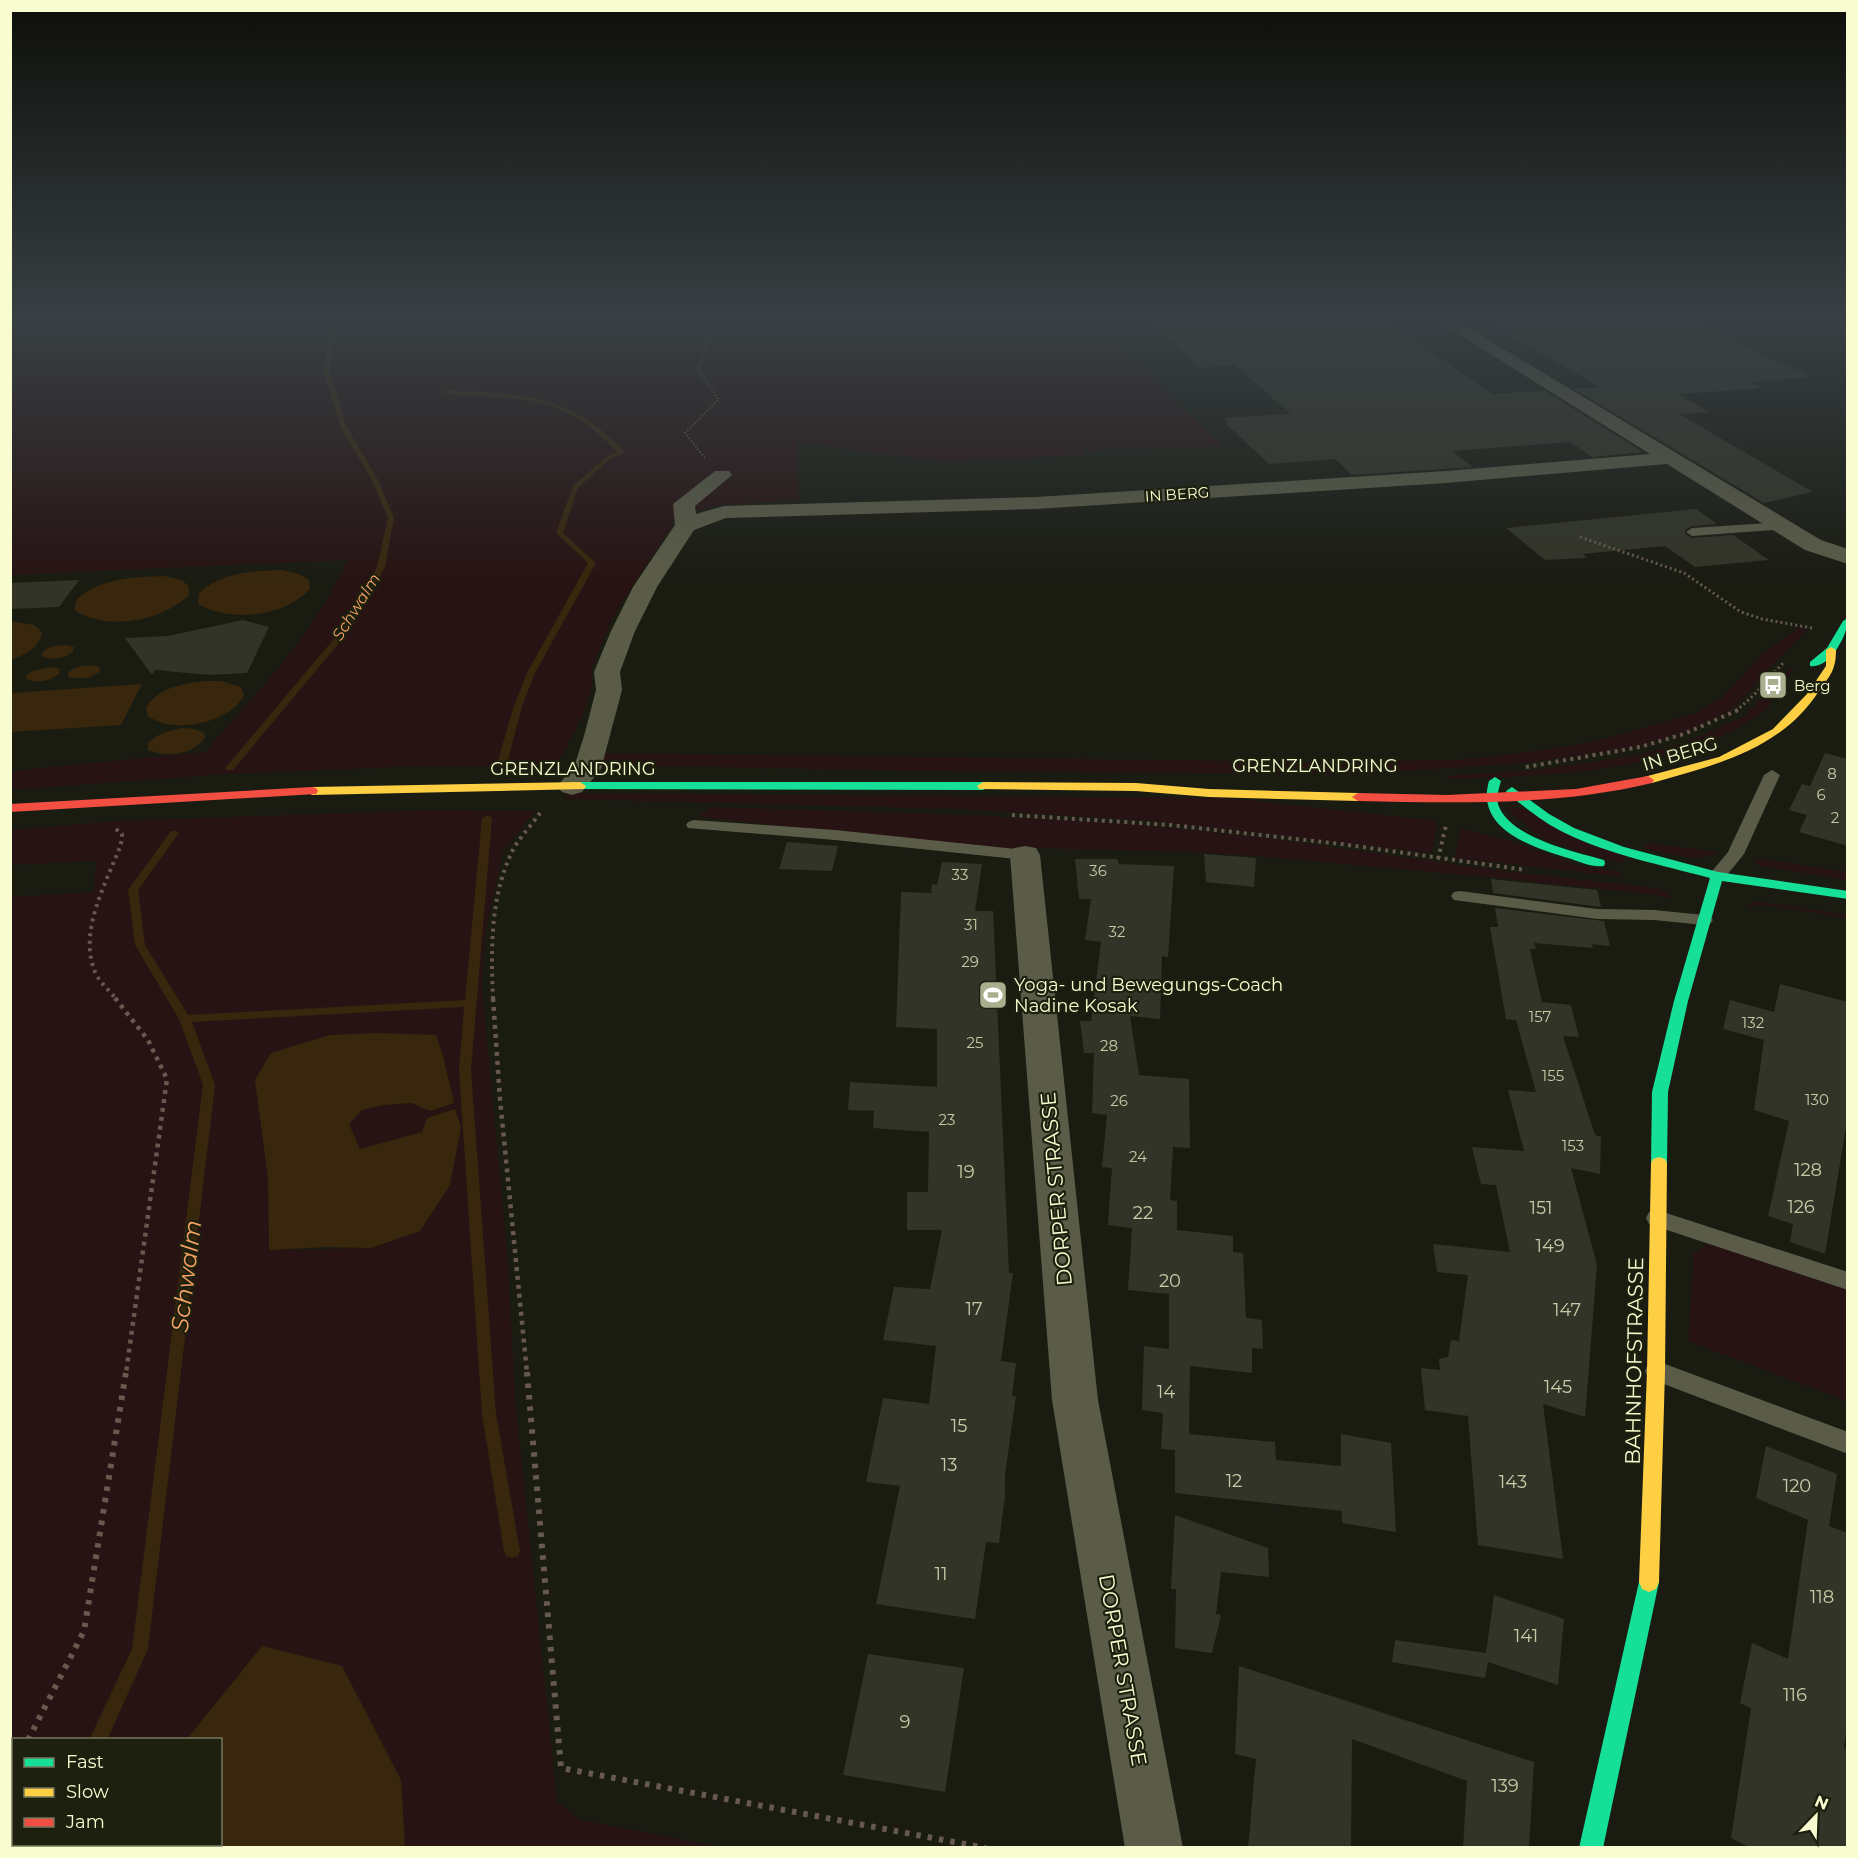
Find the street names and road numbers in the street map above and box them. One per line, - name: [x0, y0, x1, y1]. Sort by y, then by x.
- street label: IN BERG: [1144, 482, 1210, 506]
- street label: IN BERG: [1640, 732, 1720, 776]
- street label: GRENZLANDRING: [1232, 755, 1398, 777]
- street label: GRENZLANDRING: [490, 758, 656, 780]
- street label: DORPER STRASSE: [1035, 1091, 1077, 1287]
- street label: BAHNHOFSTRASSE: [1620, 1257, 1648, 1465]
- street label: DORPER STRASSE: [1094, 1572, 1152, 1768]

